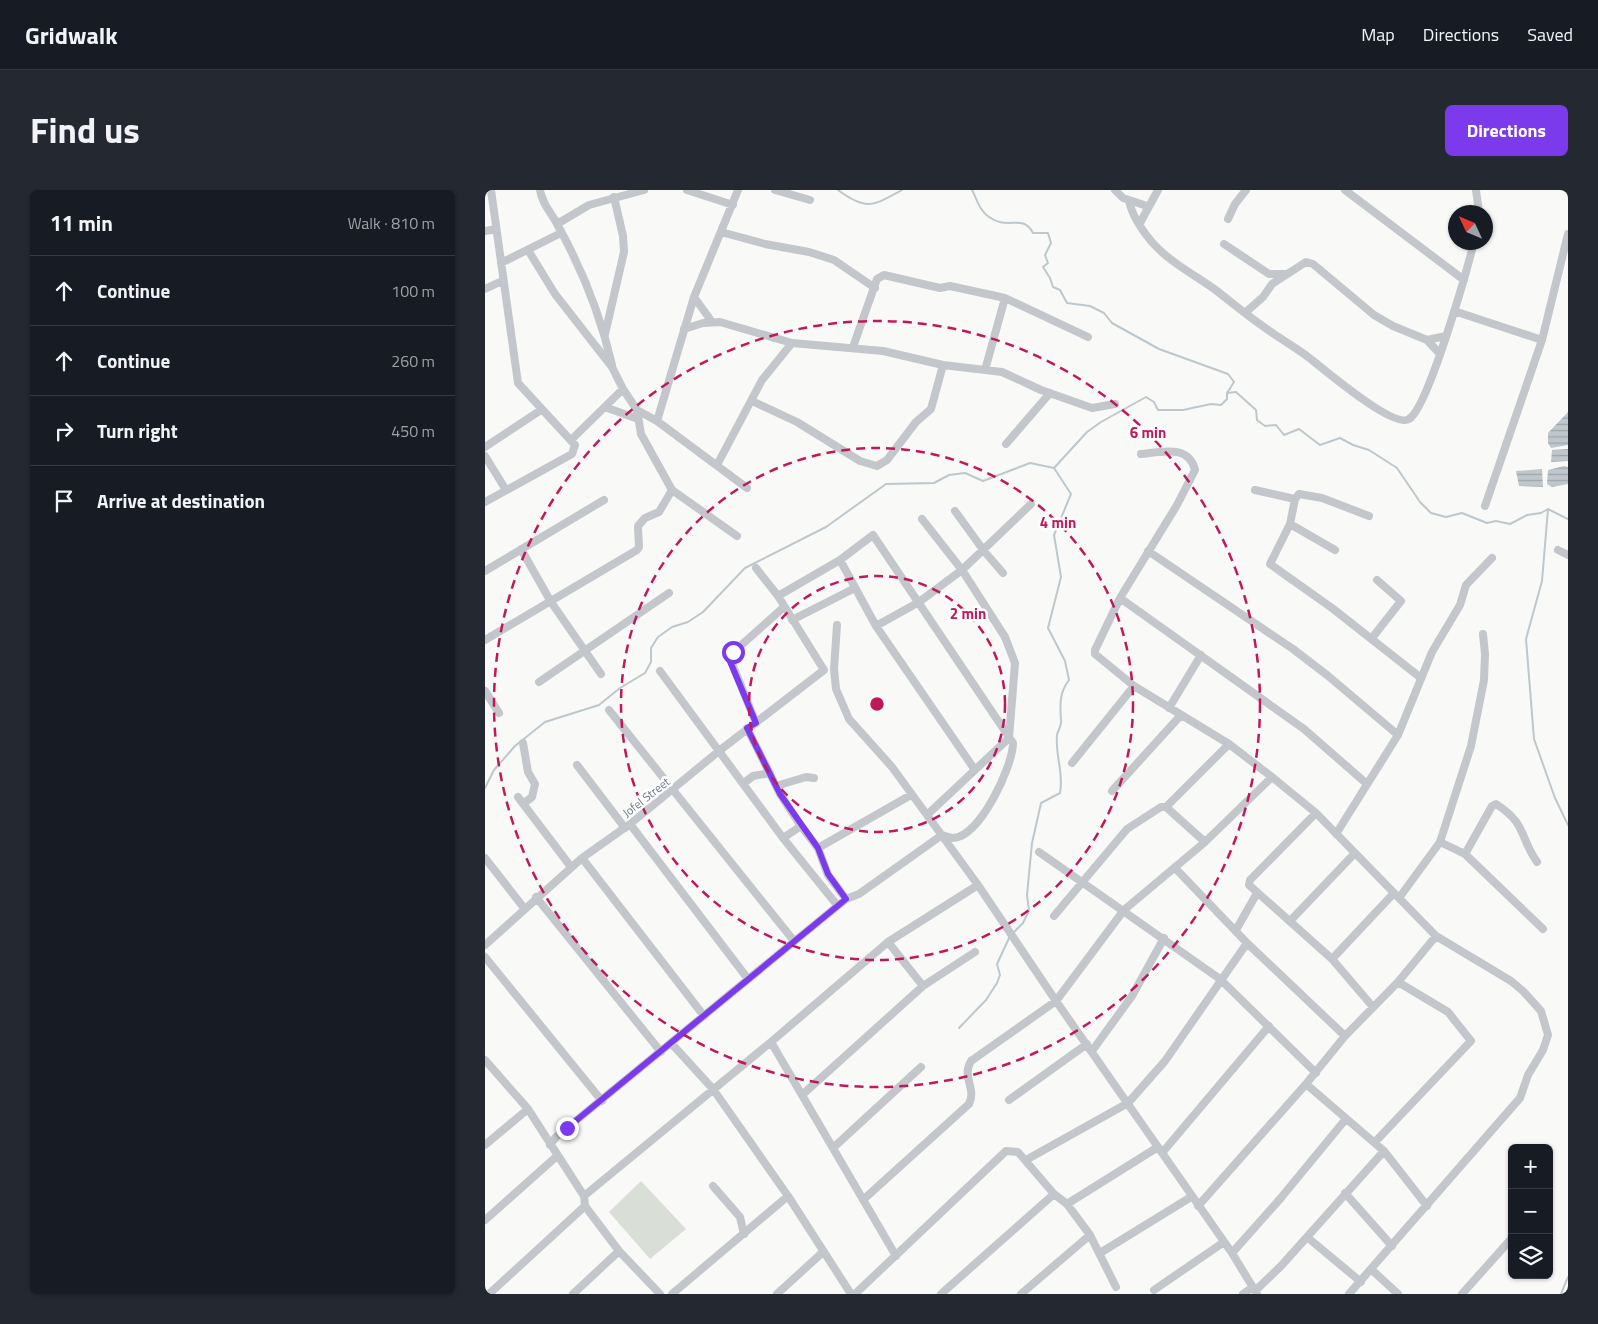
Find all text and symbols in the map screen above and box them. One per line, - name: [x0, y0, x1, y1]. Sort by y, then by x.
- text: Gridwalk: [25, 17, 118, 53]
- text: Map: [1361, 21, 1395, 48]
- text: Directions: [1423, 21, 1499, 48]
- text: Saved: [1527, 21, 1573, 48]
- text: Find us: [30, 103, 140, 157]
- button: Directions: [1445, 105, 1568, 156]
- north arrow: [1448, 205, 1493, 250]
- text: 11 min: [50, 207, 113, 239]
- text: Walk · 810 m: [347, 211, 435, 235]
- text: Continue: [97, 276, 170, 305]
- icon: ahead: [50, 277, 78, 305]
- text: 100 m: [391, 279, 435, 303]
- text: Continue: [97, 346, 170, 375]
- icon: ahead: [50, 347, 78, 375]
- text: 260 m: [391, 349, 435, 373]
- text: Turn right: [97, 416, 178, 445]
- icon: right: [50, 417, 78, 445]
- text: 450 m: [391, 419, 435, 443]
- text: 6 min: [1130, 421, 1166, 444]
- text: Arrive at destination: [97, 486, 265, 515]
- icon: arrive: [50, 487, 78, 515]
- text: 4 min: [1040, 511, 1076, 534]
- text: 2 min: [950, 602, 986, 625]
- route start: [722, 641, 745, 664]
- centre of rings: [868, 695, 886, 713]
- street label: Jofel Street: [618, 772, 675, 822]
- route end: [556, 1117, 579, 1140]
- map controls: [1508, 1144, 1553, 1279]
- button: +: [1508, 1144, 1553, 1189]
- button: −: [1508, 1189, 1553, 1234]
- button: layers: [1508, 1234, 1553, 1279]

